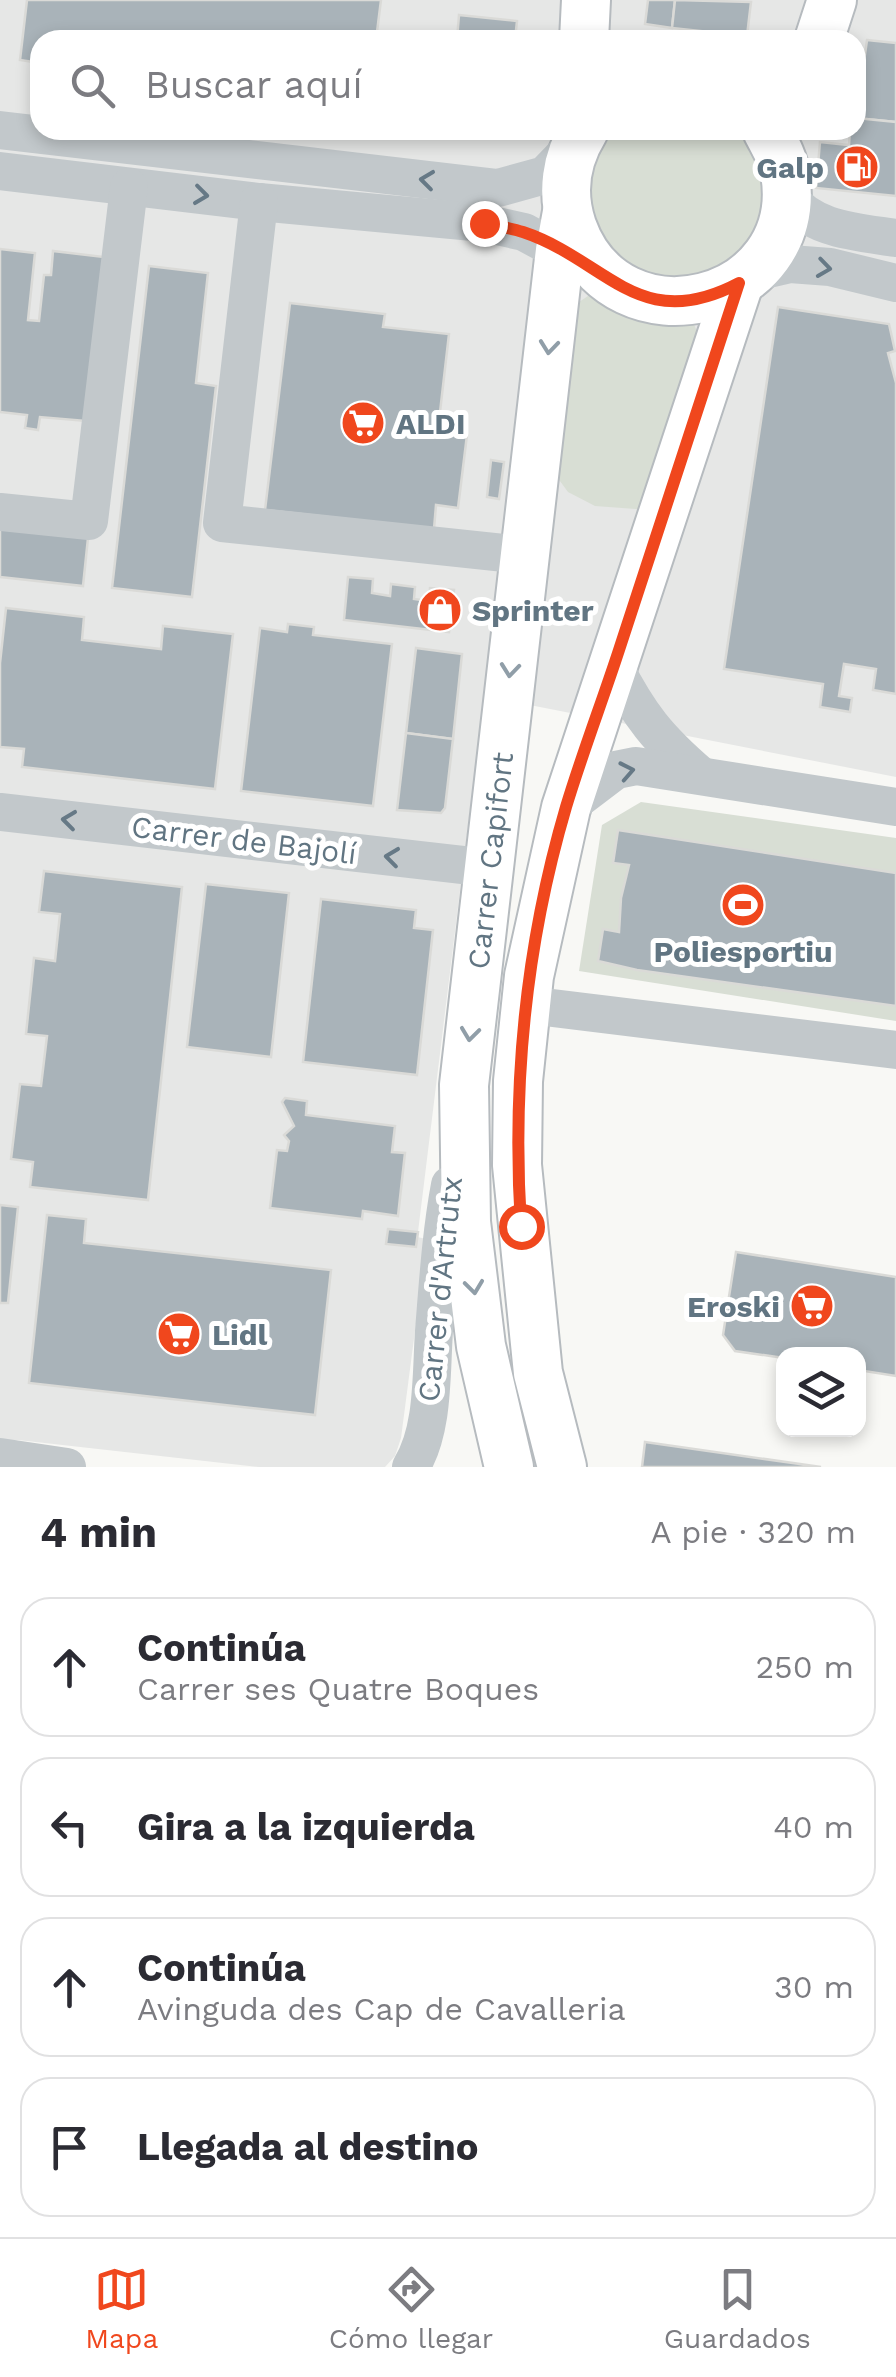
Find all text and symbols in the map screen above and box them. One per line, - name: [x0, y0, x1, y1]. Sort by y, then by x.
- search box: [30, 30, 866, 140]
- icon: search: [65, 58, 120, 113]
- text: Buscar aquí: [145, 63, 363, 107]
- fuel station icon: Galp: [834, 144, 880, 190]
- place label: Galp: [756, 150, 824, 185]
- one-way arrow: [419, 170, 435, 191]
- one-way arrow: [193, 184, 209, 205]
- route end: [462, 201, 508, 247]
- one-way arrow: [816, 256, 832, 277]
- one-way arrow: [539, 340, 560, 356]
- supermarket icon: ALDI: [340, 400, 386, 446]
- place label: ALDI: [396, 406, 465, 441]
- shop icon: Sprinter: [417, 587, 463, 633]
- place label: Sprinter: [472, 593, 594, 628]
- one-way arrow: [500, 662, 521, 678]
- street label: Carrer Capifort: [460, 750, 520, 971]
- one-way arrow: [619, 761, 636, 783]
- street label: Carrer de Bajolí: [129, 809, 359, 871]
- one-way arrow: [61, 810, 77, 831]
- one-way arrow: [384, 847, 400, 868]
- sports icon: Poliesportiu: [720, 882, 766, 928]
- place label: Poliesportiu: [653, 934, 833, 969]
- one-way arrow: [461, 1026, 482, 1043]
- street label: Carrer d'Artrutx: [411, 1175, 469, 1403]
- route start: [499, 1204, 545, 1250]
- one-way arrow: [463, 1280, 484, 1296]
- supermarket icon: Eroski: [789, 1283, 835, 1329]
- place label: Eroski: [687, 1289, 780, 1324]
- supermarket icon: Lidl: [156, 1311, 202, 1357]
- place label: Lidl: [212, 1317, 268, 1352]
- map controls: [776, 1347, 866, 1437]
- button: layers: [776, 1347, 866, 1437]
- text: 4 min: [40, 1508, 157, 1557]
- text: A pie · 320 m: [651, 1513, 856, 1551]
- text: Continúa: [137, 1626, 306, 1670]
- icon: ahead: [42, 1640, 97, 1695]
- text: 250 m: [755, 1648, 854, 1686]
- text: Carrer ses Quatre Boques: [137, 1670, 539, 1708]
- icon: left: [42, 1800, 97, 1855]
- text: Gira a la izquierda: [137, 1805, 475, 1849]
- text: 40 m: [773, 1808, 854, 1846]
- text: Continúa: [137, 1946, 306, 1990]
- icon: ahead: [42, 1960, 97, 2015]
- text: 30 m: [774, 1968, 854, 2006]
- text: Avinguda des Cap de Cavalleria: [137, 1990, 626, 2028]
- icon: arrive: [42, 2120, 97, 2175]
- text: Llegada al destino: [137, 2125, 479, 2169]
- tab: Mapa: [85, 2262, 158, 2355]
- tab: Cómo llegar: [329, 2262, 493, 2355]
- tab: Guardados: [664, 2262, 811, 2355]

